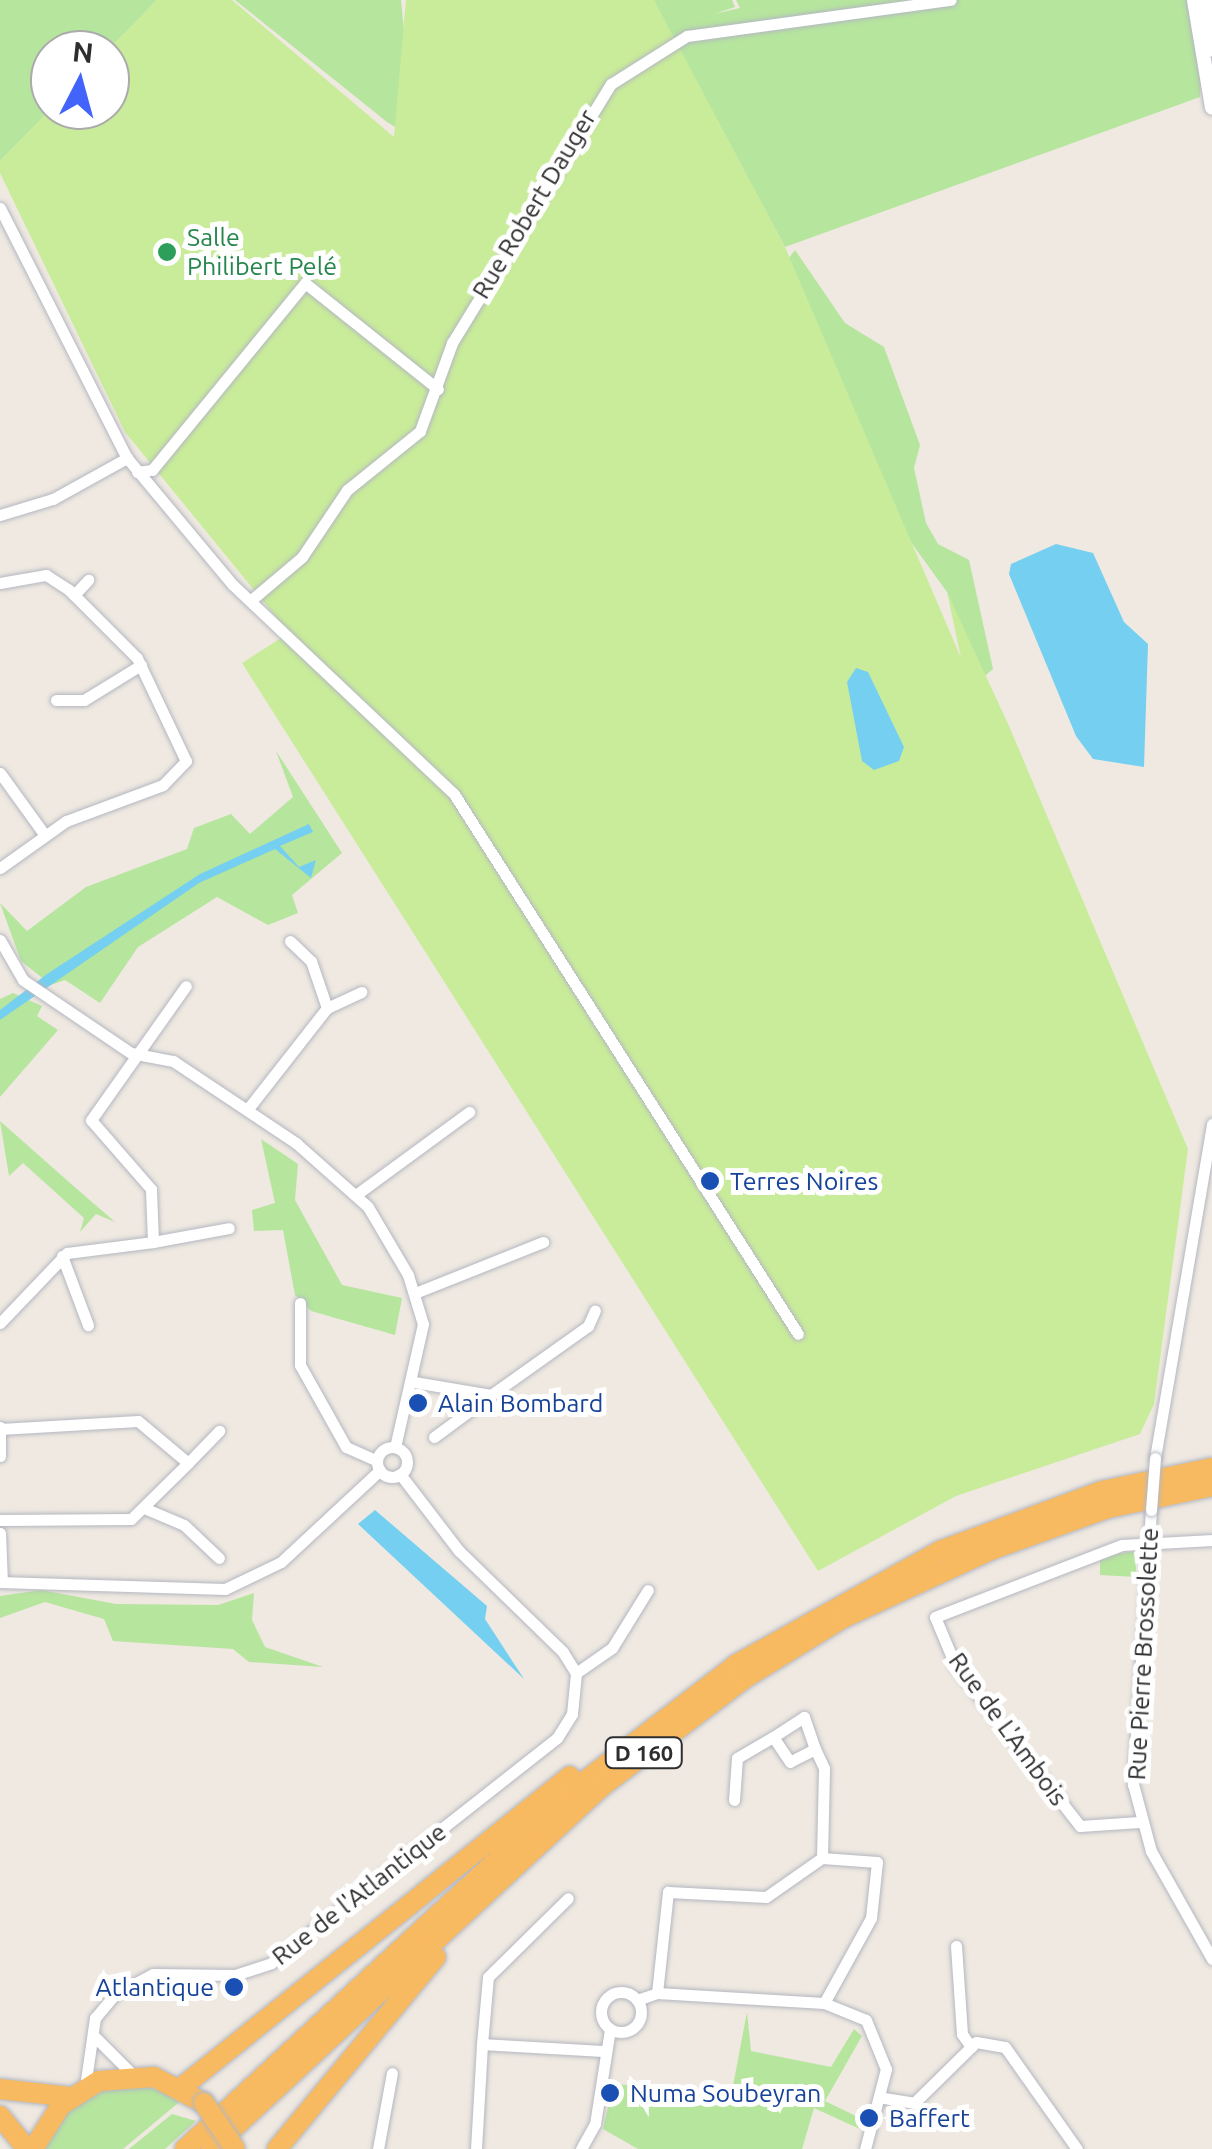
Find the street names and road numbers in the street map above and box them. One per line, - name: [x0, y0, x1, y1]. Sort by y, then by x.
- street label: Rue Robert Dauger: [466, 104, 602, 304]
- street label: Rue Pierre Brossolette: [1121, 1527, 1165, 1781]
- street label: Rue de L'Ambois: [942, 1647, 1074, 1811]
- road number: D 160: [604, 1736, 684, 1770]
- street label: Rue de l'Atlantique: [266, 1817, 452, 1971]

